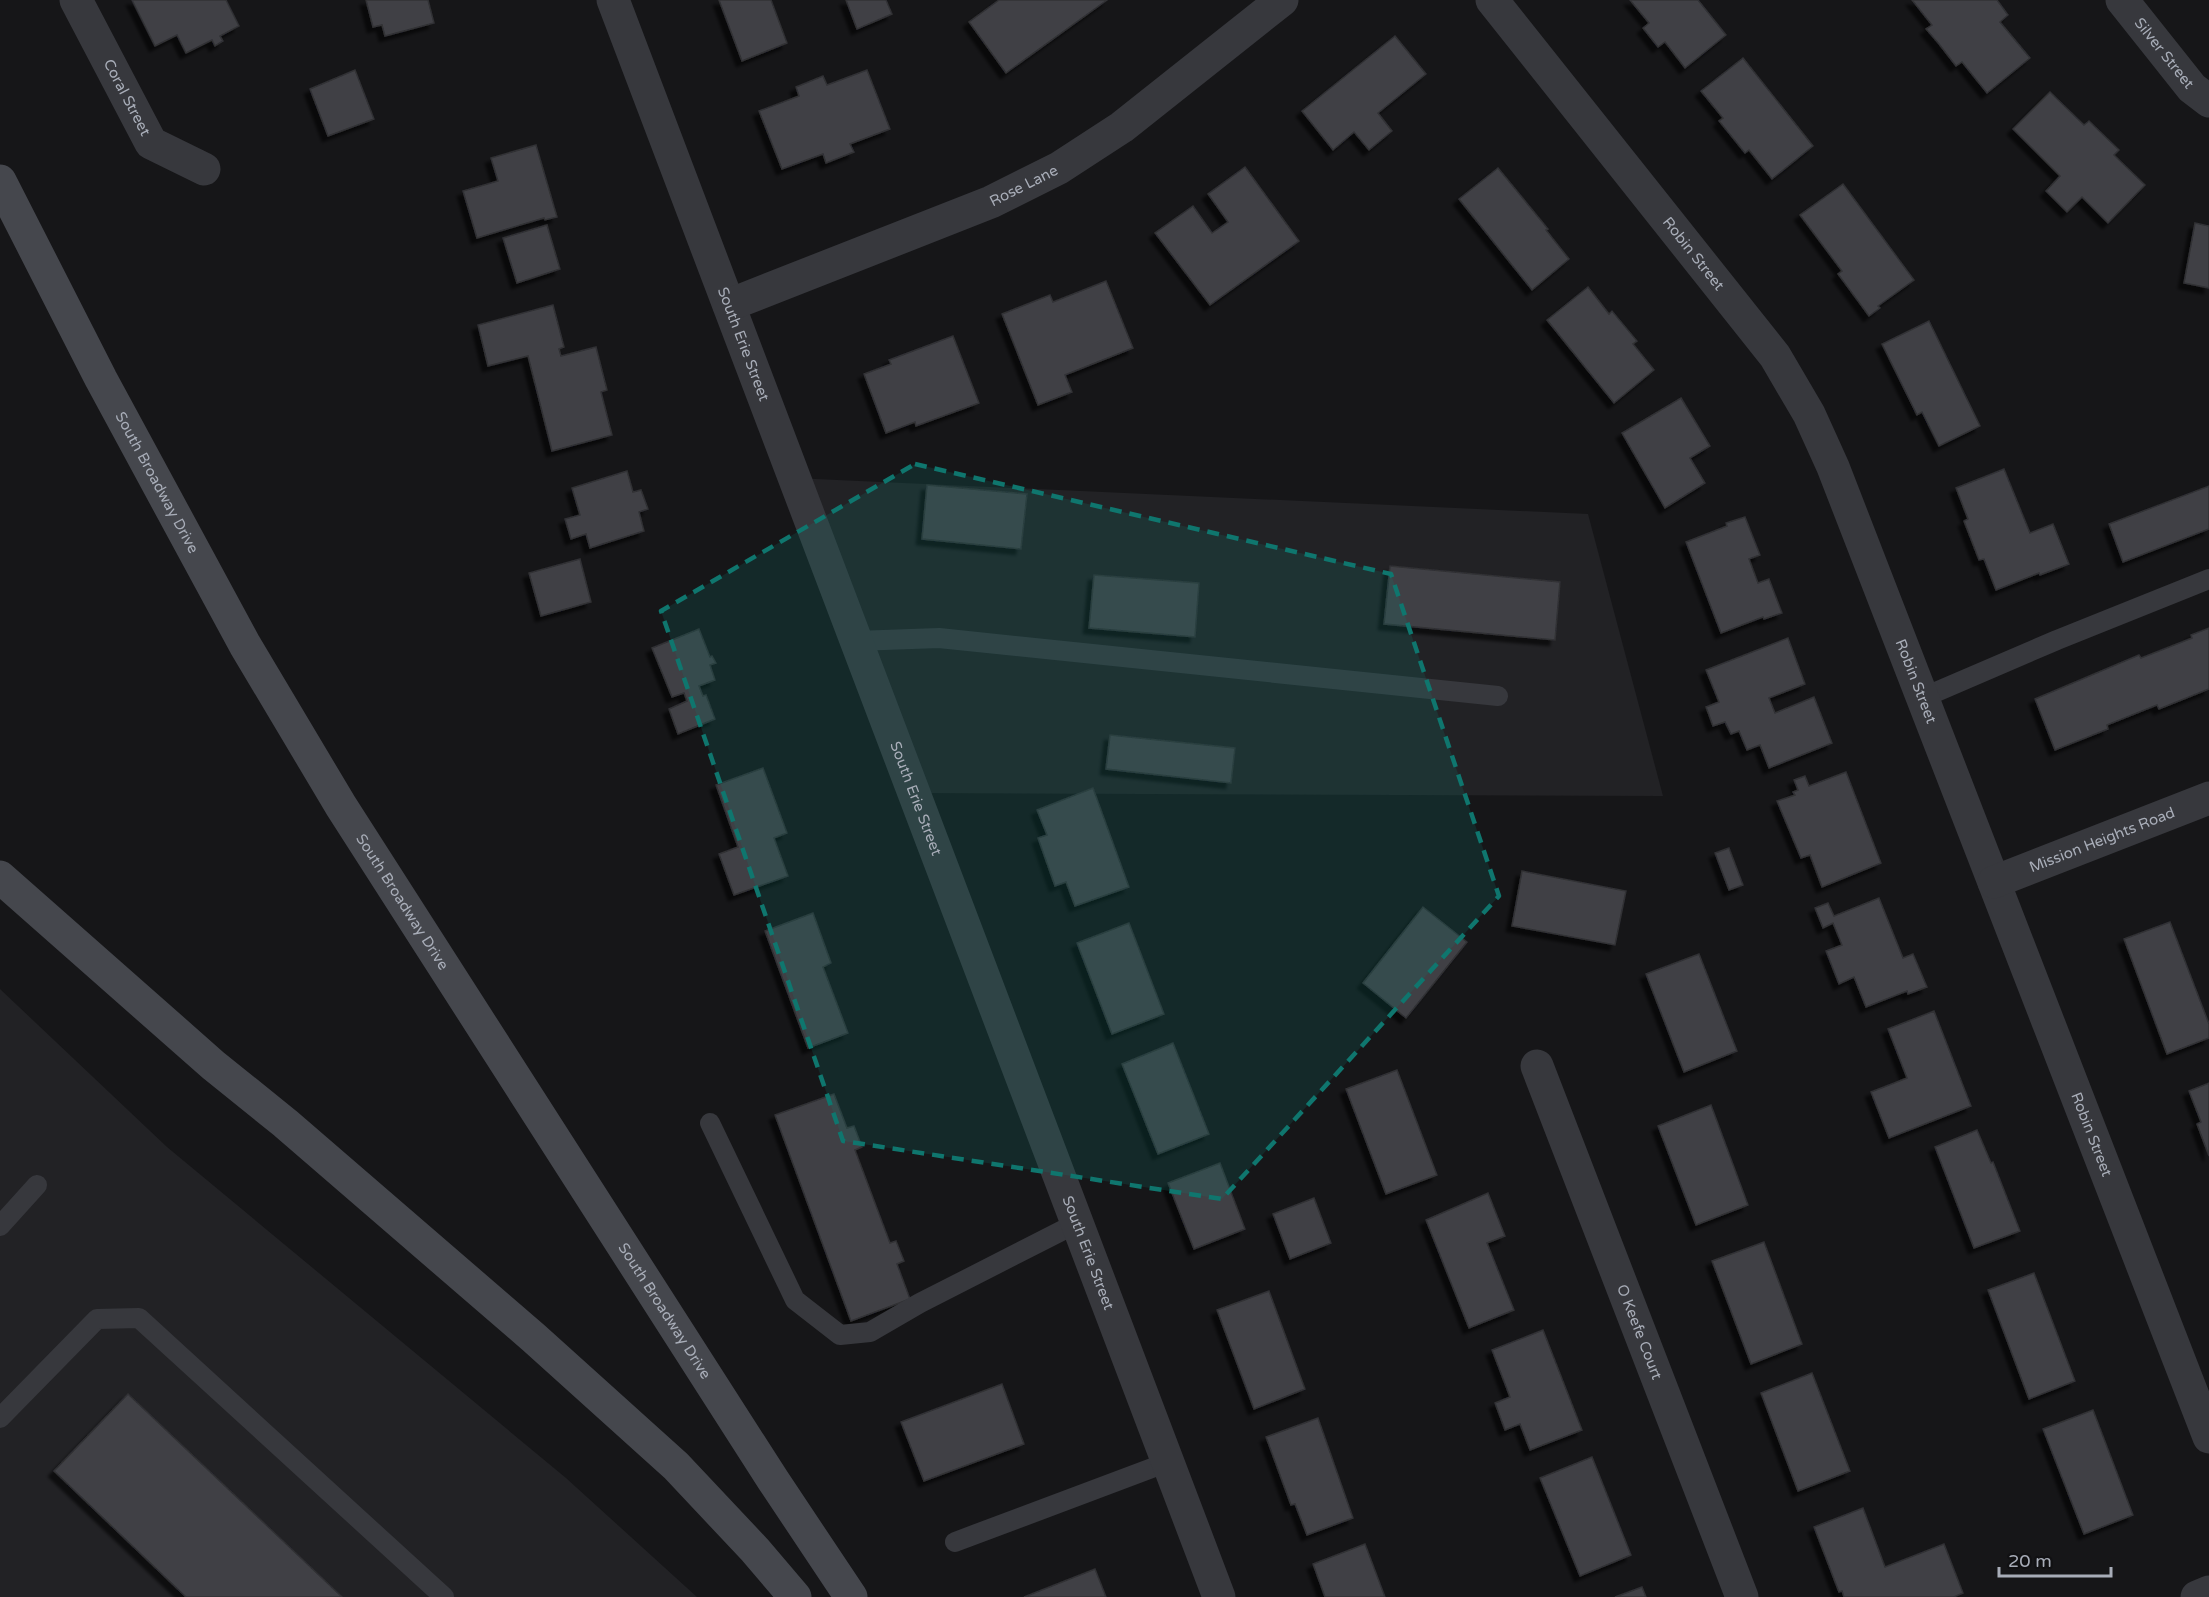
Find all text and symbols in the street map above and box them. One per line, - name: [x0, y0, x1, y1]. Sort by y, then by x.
- street label: Silver Street: [2131, 14, 2198, 93]
- street label: Coral Street: [100, 56, 155, 139]
- street label: Rose Lane: [986, 161, 1061, 210]
- street label: Robin Street: [1659, 213, 1729, 294]
- street label: South Erie Street: [714, 284, 773, 404]
- street label: South Broadway Drive: [111, 409, 203, 556]
- street label: Robin Street: [1892, 637, 1941, 726]
- street label: South Erie Street: [886, 739, 946, 858]
- street label: Mission Heights Road: [2027, 803, 2177, 876]
- street label: South Broadway Drive: [352, 830, 453, 973]
- street label: Robin Street: [2067, 1090, 2116, 1179]
- street label: South Erie Street: [1059, 1193, 1118, 1313]
- street label: South Broadway Drive: [614, 1240, 715, 1382]
- street label: O Keefe Court: [1613, 1282, 1666, 1382]
- scale bar: [1999, 1540, 2112, 1578]
- text: 20 m: [2008, 1550, 2052, 1572]

